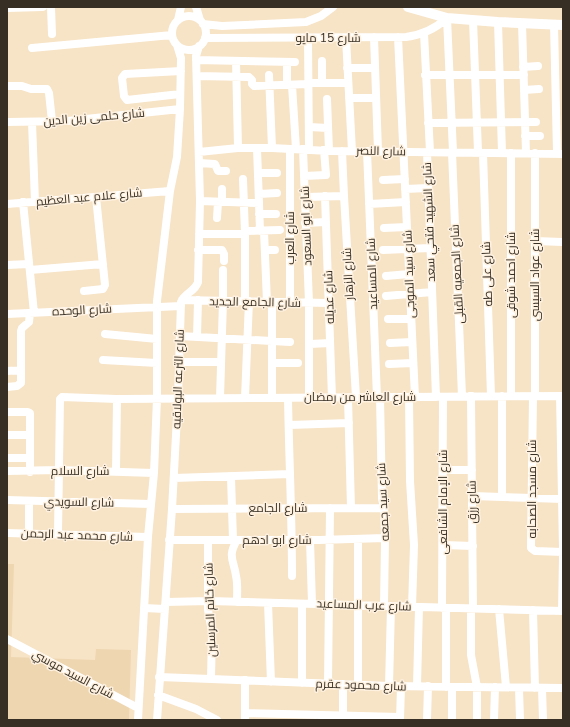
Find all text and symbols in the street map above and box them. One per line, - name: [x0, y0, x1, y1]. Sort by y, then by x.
- street label: شارع 15 مايو: [295, 30, 361, 46]
- street label: شارع حلمى زين الدين: [43, 105, 145, 129]
- street label: شارع النصر: [355, 143, 406, 159]
- street label: شارع الشهيد فتحي سعد: [419, 162, 441, 282]
- street label: شارع علام عبد العظيم: [35, 184, 143, 210]
- street label: شارع ابو السعود: [297, 186, 315, 266]
- street label: شارع العرب: [282, 211, 298, 265]
- street label: شارع الجمعيه القبلى: [446, 224, 468, 324]
- street label: شارع عواد السيسى: [527, 229, 543, 321]
- street label: شارع سيد الموجى: [399, 230, 419, 318]
- street label: شارع احمد شوقى: [503, 232, 519, 318]
- street label: شارع المساعيد: [363, 238, 381, 310]
- street label: شارع على طه: [478, 241, 496, 307]
- street label: شارع الزهار: [339, 247, 357, 302]
- street label: شارع عديله: [320, 270, 338, 324]
- street label: شارع الجامع الجديد: [209, 293, 301, 311]
- street label: شارع الوحده: [52, 300, 112, 320]
- street label: شارع الترعه البولاقيه: [168, 329, 188, 429]
- street label: شارع العاشر من رمضان: [304, 389, 416, 405]
- street label: شارع مسجد الصحابه: [524, 440, 540, 538]
- street label: شارع الإمام الشافعى: [435, 449, 451, 555]
- street label: شارع سيد جمعه: [373, 462, 393, 542]
- street label: شارع السلام: [51, 463, 109, 479]
- street label: شارع رزق: [464, 480, 480, 524]
- street label: شارع السويدي: [44, 493, 114, 513]
- street label: شارع الجامع: [249, 500, 308, 516]
- street label: شارع محمد عبد الرحمن: [21, 525, 133, 545]
- street label: شارع ابو ادهم: [242, 532, 312, 548]
- street label: شارع خاتم المرسلين: [200, 562, 220, 657]
- street label: شارع عرب المساعيد: [316, 595, 412, 615]
- street label: شارع السيد موسي: [28, 646, 117, 704]
- street label: شارع محمود عقرم: [315, 675, 407, 695]

